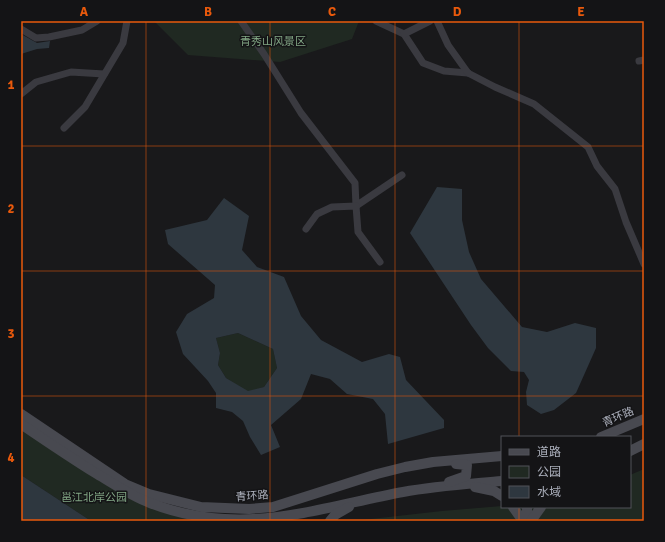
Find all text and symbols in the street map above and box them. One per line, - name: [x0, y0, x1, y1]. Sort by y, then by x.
- text: A: [80, 4, 89, 20]
- text: B: [204, 4, 212, 20]
- text: C: [328, 4, 336, 20]
- text: D: [453, 4, 462, 20]
- text: E: [577, 4, 585, 20]
- park label: 青秀山风景区: [240, 35, 306, 48]
- text: 1: [7, 77, 15, 93]
- text: 2: [7, 201, 15, 217]
- text: 3: [7, 326, 15, 342]
- street label: 青环路: [600, 405, 636, 429]
- legend: [501, 436, 631, 508]
- text: 道路: [537, 445, 561, 460]
- text: 4: [7, 450, 15, 466]
- text: 公园: [537, 465, 561, 480]
- text: 水域: [537, 485, 561, 500]
- street label: 青环路: [235, 488, 269, 504]
- park label: 邕江北岸公园: [61, 491, 127, 504]

